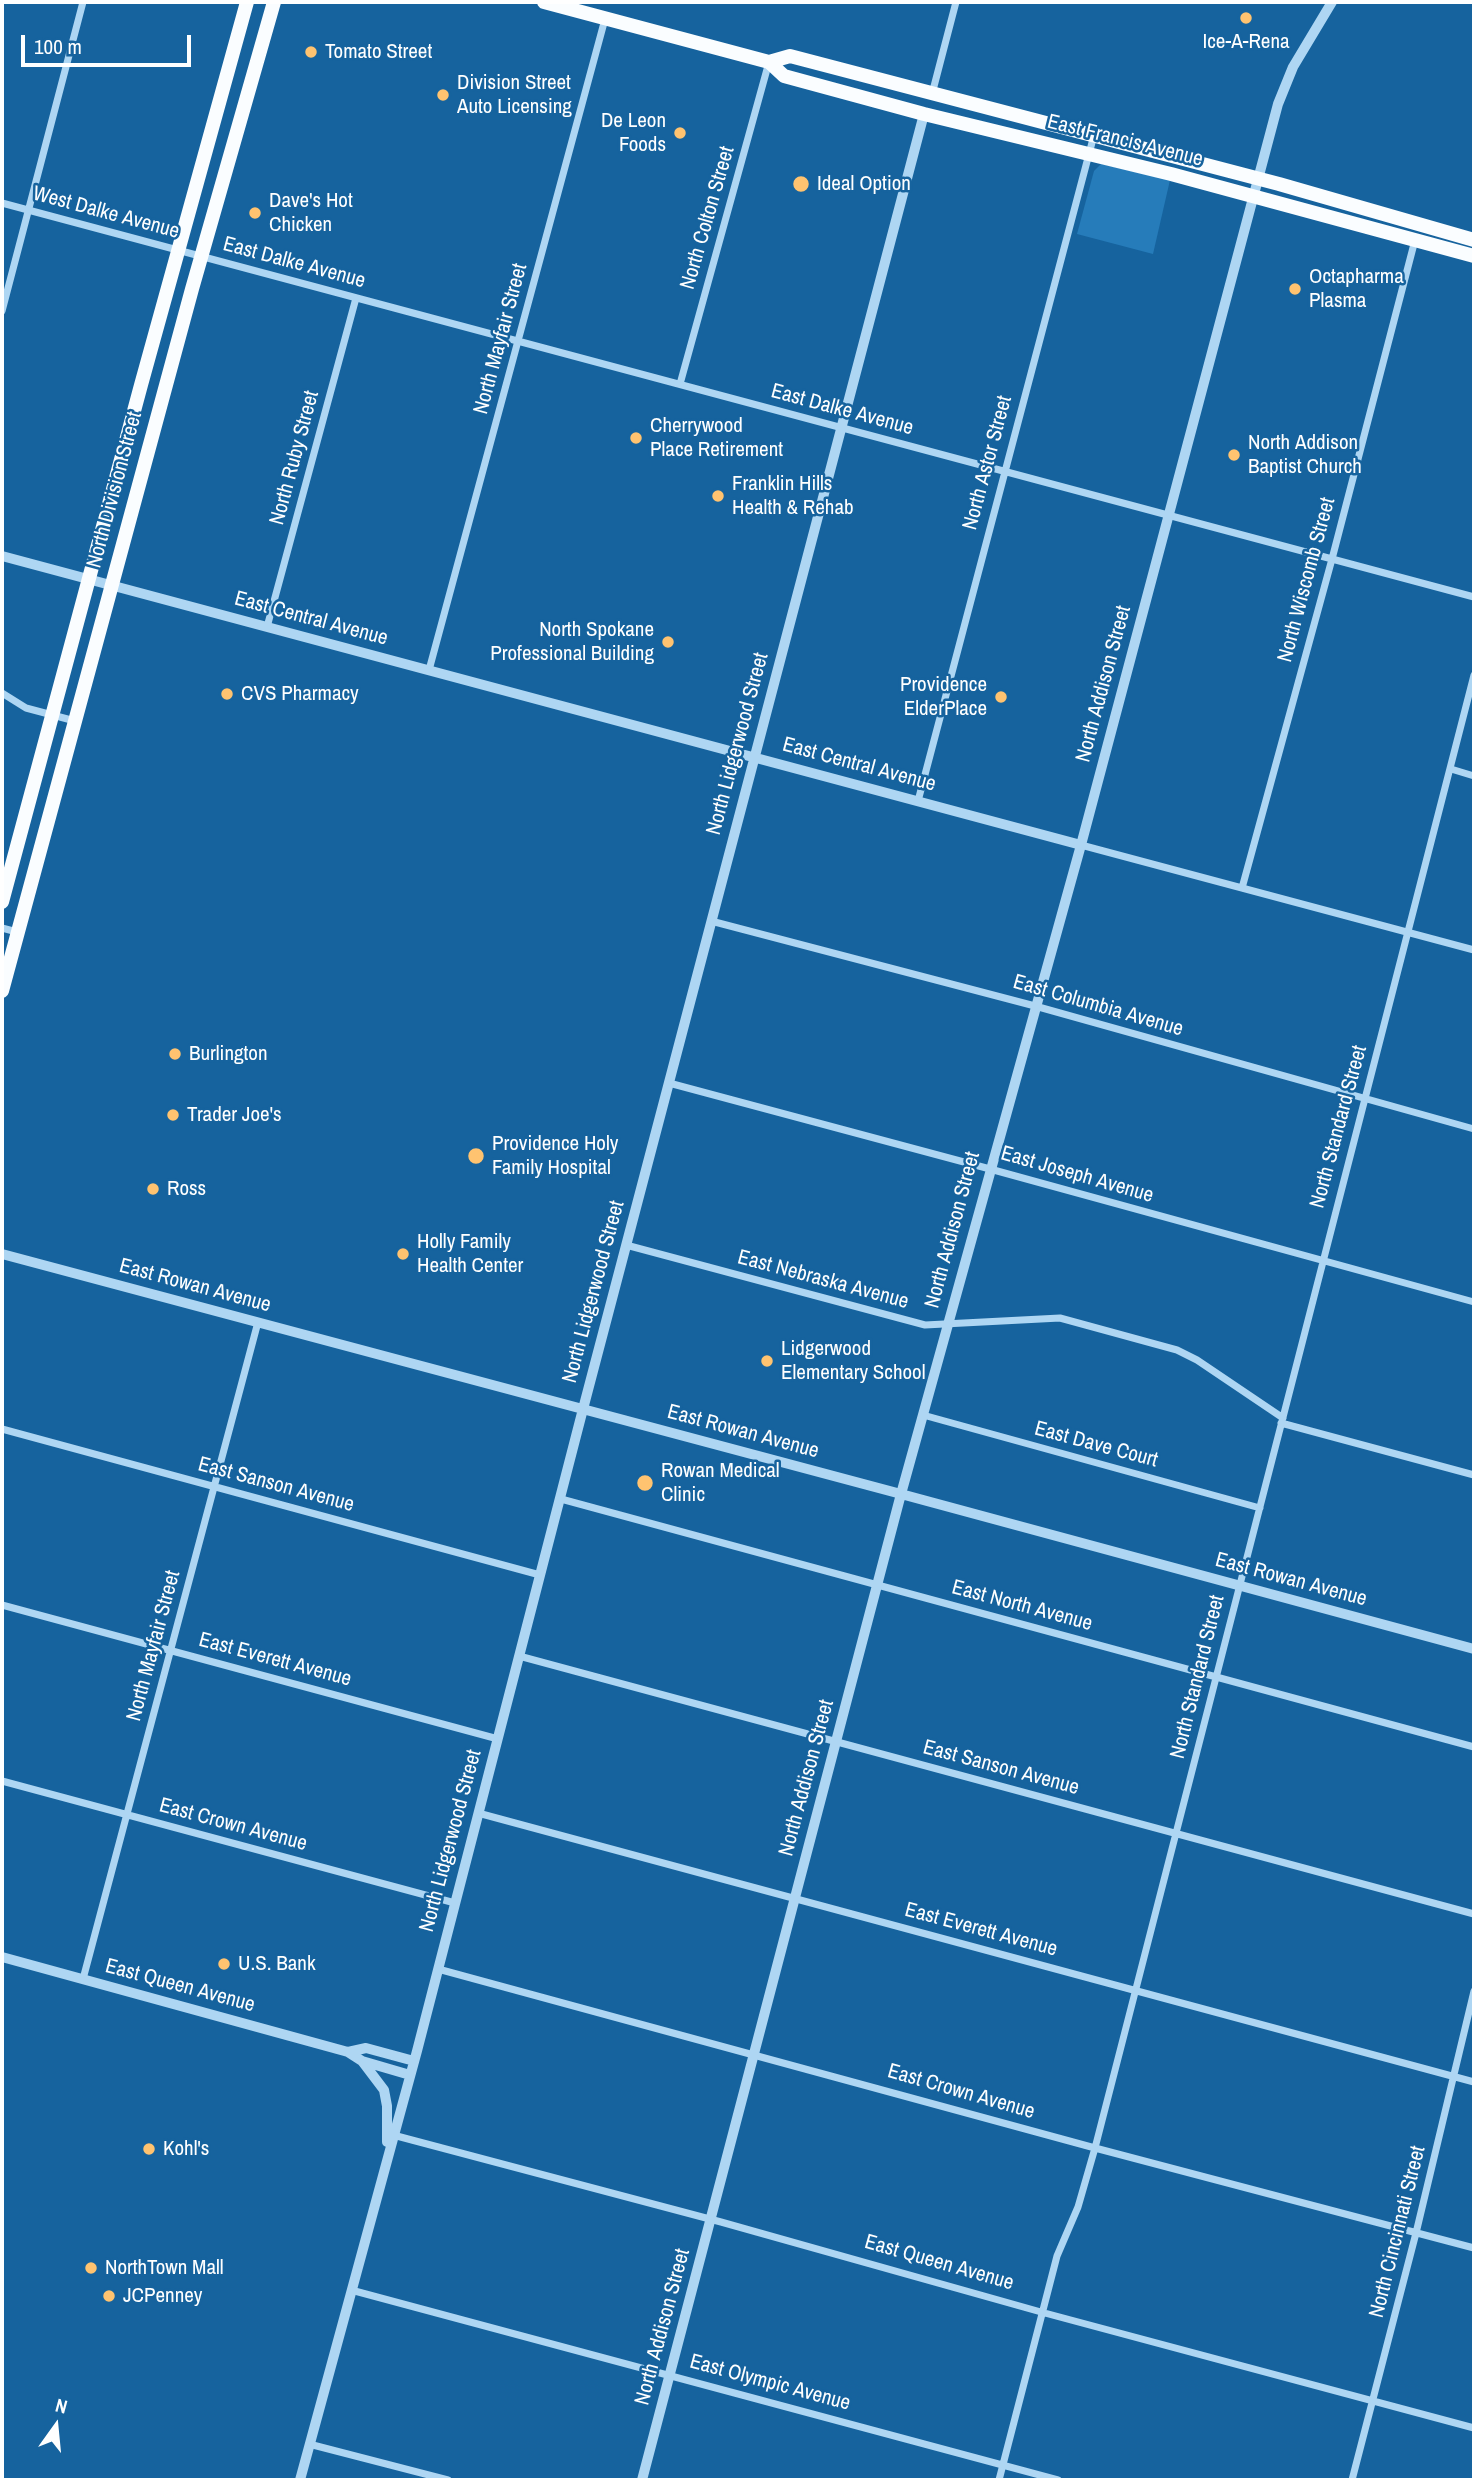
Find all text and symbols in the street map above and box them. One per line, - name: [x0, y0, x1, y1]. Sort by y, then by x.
- marker: Ice-A-Rena: [1238, 10, 1254, 26]
- scale bar: [24, 21, 194, 65]
- place label: Ice-A-Rena: [1202, 29, 1290, 55]
- text: 100 m: [34, 32, 82, 61]
- place label: Tomato Street: [325, 39, 432, 65]
- marker: Tomato Street: [303, 44, 319, 60]
- place label: Division Street Auto Licensing: [457, 70, 572, 120]
- marker: Division Street Auto Licensing: [435, 87, 451, 103]
- place label: De Leon Foods: [601, 108, 666, 158]
- street label: East Francis Avenue: [1045, 109, 1205, 173]
- marker: De Leon Foods: [672, 125, 688, 141]
- street label: North Colton Street: [676, 144, 740, 292]
- place label: Ideal Option: [817, 171, 911, 197]
- marker: Ideal Option: [791, 174, 811, 194]
- street label: West Dalke Avenue: [30, 181, 182, 245]
- place label: Dave's Hot Chicken: [269, 188, 353, 238]
- marker: Dave's Hot Chicken: [247, 205, 263, 221]
- street label: East Dalke Avenue: [220, 232, 368, 294]
- street label: North Mayfair Street: [469, 261, 533, 417]
- place label: Octapharma Plasma: [1309, 264, 1404, 314]
- marker: Octapharma Plasma: [1287, 281, 1303, 297]
- street label: East Dalke Avenue: [768, 379, 916, 441]
- street label: North Ruby Street: [265, 388, 325, 528]
- street label: North Astor Street: [958, 393, 1018, 533]
- street label: North Division Street: [82, 409, 148, 571]
- place label: Cherrywood Place Retirement: [650, 413, 783, 463]
- marker: Cherrywood Place Retirement: [628, 430, 644, 446]
- place label: North Addison Baptist Church: [1248, 430, 1362, 480]
- marker: North Addison Baptist Church: [1226, 447, 1242, 463]
- place label: Franklin Hills Health & Rehab: [732, 471, 854, 521]
- marker: Franklin Hills Health & Rehab: [710, 488, 726, 504]
- street label: North Wiscomb Street: [1273, 495, 1341, 665]
- street label: East Central Avenue: [232, 586, 390, 652]
- street label: North Addison Street: [1071, 603, 1137, 765]
- place label: North Spokane Professional Building: [490, 617, 654, 667]
- marker: North Spokane Professional Building: [660, 634, 676, 650]
- street label: North Lidgerwood Street: [702, 650, 774, 838]
- place label: Providence ElderPlace: [900, 672, 987, 722]
- place label: CVS Pharmacy: [241, 681, 359, 707]
- marker: CVS Pharmacy: [219, 686, 235, 702]
- marker: Providence ElderPlace: [993, 689, 1009, 705]
- street label: East Central Avenue: [780, 732, 938, 798]
- street label: East Columbia Avenue: [1010, 970, 1186, 1042]
- place label: Burlington: [189, 1041, 267, 1067]
- street label: North Standard Street: [1305, 1043, 1373, 1211]
- marker: Burlington: [167, 1046, 183, 1062]
- place label: Trader Joe's: [187, 1102, 282, 1128]
- marker: Trader Joe's: [165, 1107, 181, 1123]
- place label: Providence Holy Family Hospital: [492, 1131, 618, 1181]
- street label: East Joseph Avenue: [998, 1141, 1156, 1209]
- marker: Providence Holy Family Hospital: [466, 1146, 486, 1166]
- street label: North Addison Street: [920, 1149, 986, 1311]
- place label: Ross: [167, 1176, 206, 1202]
- marker: Ross: [145, 1181, 161, 1197]
- street label: North Lidgerwood Street: [558, 1198, 630, 1386]
- place label: Holly Family Health Center: [417, 1229, 523, 1279]
- street label: East Nebraska Avenue: [735, 1245, 911, 1315]
- marker: Holly Family Health Center: [395, 1246, 411, 1262]
- street label: East Rowan Avenue: [117, 1254, 273, 1318]
- place label: Lidgerwood Elementary School: [781, 1336, 926, 1386]
- marker: Lidgerwood Elementary School: [759, 1353, 775, 1369]
- street label: East Rowan Avenue: [665, 1400, 821, 1464]
- street label: East Dave Court: [1032, 1416, 1160, 1474]
- street label: East Sanson Avenue: [195, 1452, 357, 1518]
- place label: Rowan Medical Clinic: [661, 1458, 780, 1508]
- marker: Rowan Medical Clinic: [635, 1473, 655, 1493]
- street label: East Rowan Avenue: [1213, 1548, 1369, 1612]
- street label: North Mayfair Street: [122, 1568, 186, 1724]
- street label: East North Avenue: [949, 1575, 1095, 1637]
- street label: North Standard Street: [1166, 1593, 1230, 1761]
- street label: East Everett Avenue: [196, 1628, 354, 1692]
- street label: North Addison Street: [774, 1697, 840, 1859]
- street label: East Sanson Avenue: [920, 1735, 1082, 1801]
- street label: North Lidgerwood Street: [415, 1747, 487, 1935]
- street label: East Crown Avenue: [156, 1793, 310, 1857]
- street label: East Everett Avenue: [902, 1898, 1060, 1962]
- place label: U.S. Bank: [238, 1951, 316, 1977]
- street label: East Queen Avenue: [102, 1954, 258, 2018]
- marker: U.S. Bank: [216, 1956, 232, 1972]
- street label: East Crown Avenue: [885, 2059, 1037, 2125]
- place label: Kohl's: [163, 2136, 209, 2162]
- marker: Kohl's: [141, 2141, 157, 2157]
- street label: North Cincinnati Street: [1364, 2144, 1432, 2320]
- street label: East Queen Avenue: [862, 2230, 1016, 2296]
- street label: North Addison Street: [630, 2246, 696, 2408]
- place label: NorthTown Mall: [105, 2255, 224, 2281]
- marker: NorthTown Mall: [83, 2260, 99, 2276]
- place label: JCPenney: [123, 2283, 202, 2309]
- marker: JCPenney: [101, 2288, 117, 2304]
- street label: East Olympic Avenue: [687, 2349, 853, 2417]
- north arrow: [21, 2391, 91, 2461]
- text: N: [53, 2392, 70, 2420]

